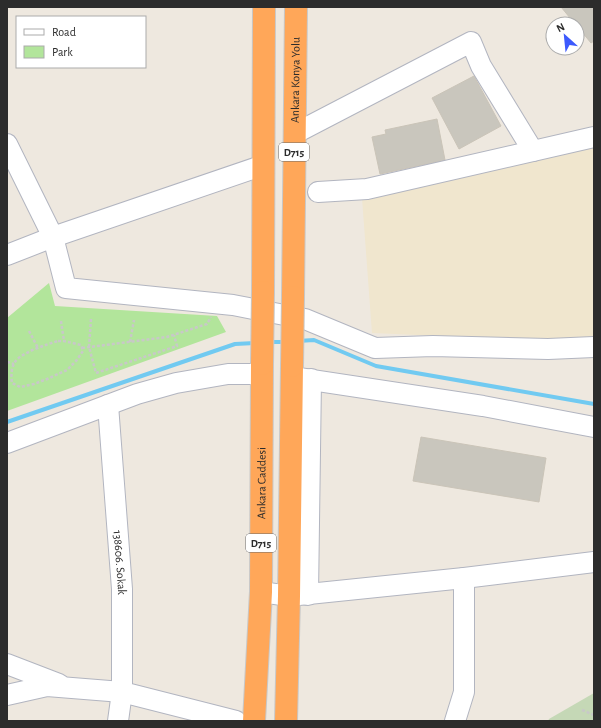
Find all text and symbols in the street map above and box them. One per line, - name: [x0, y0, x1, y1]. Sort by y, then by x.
- legend: [16, 16, 146, 68]
- north arrow: [545, 16, 585, 56]
- text: N: [555, 21, 567, 34]
- text: Road: [52, 26, 76, 38]
- street label: Ankara Konya Yolu: [289, 37, 302, 123]
- text: Park: [52, 46, 73, 58]
- road number: D715: [279, 143, 309, 161]
- street label: Ankara Caddesi: [255, 447, 268, 519]
- street label: 138606. Sokak: [112, 530, 128, 595]
- road number: D715: [246, 534, 276, 552]

